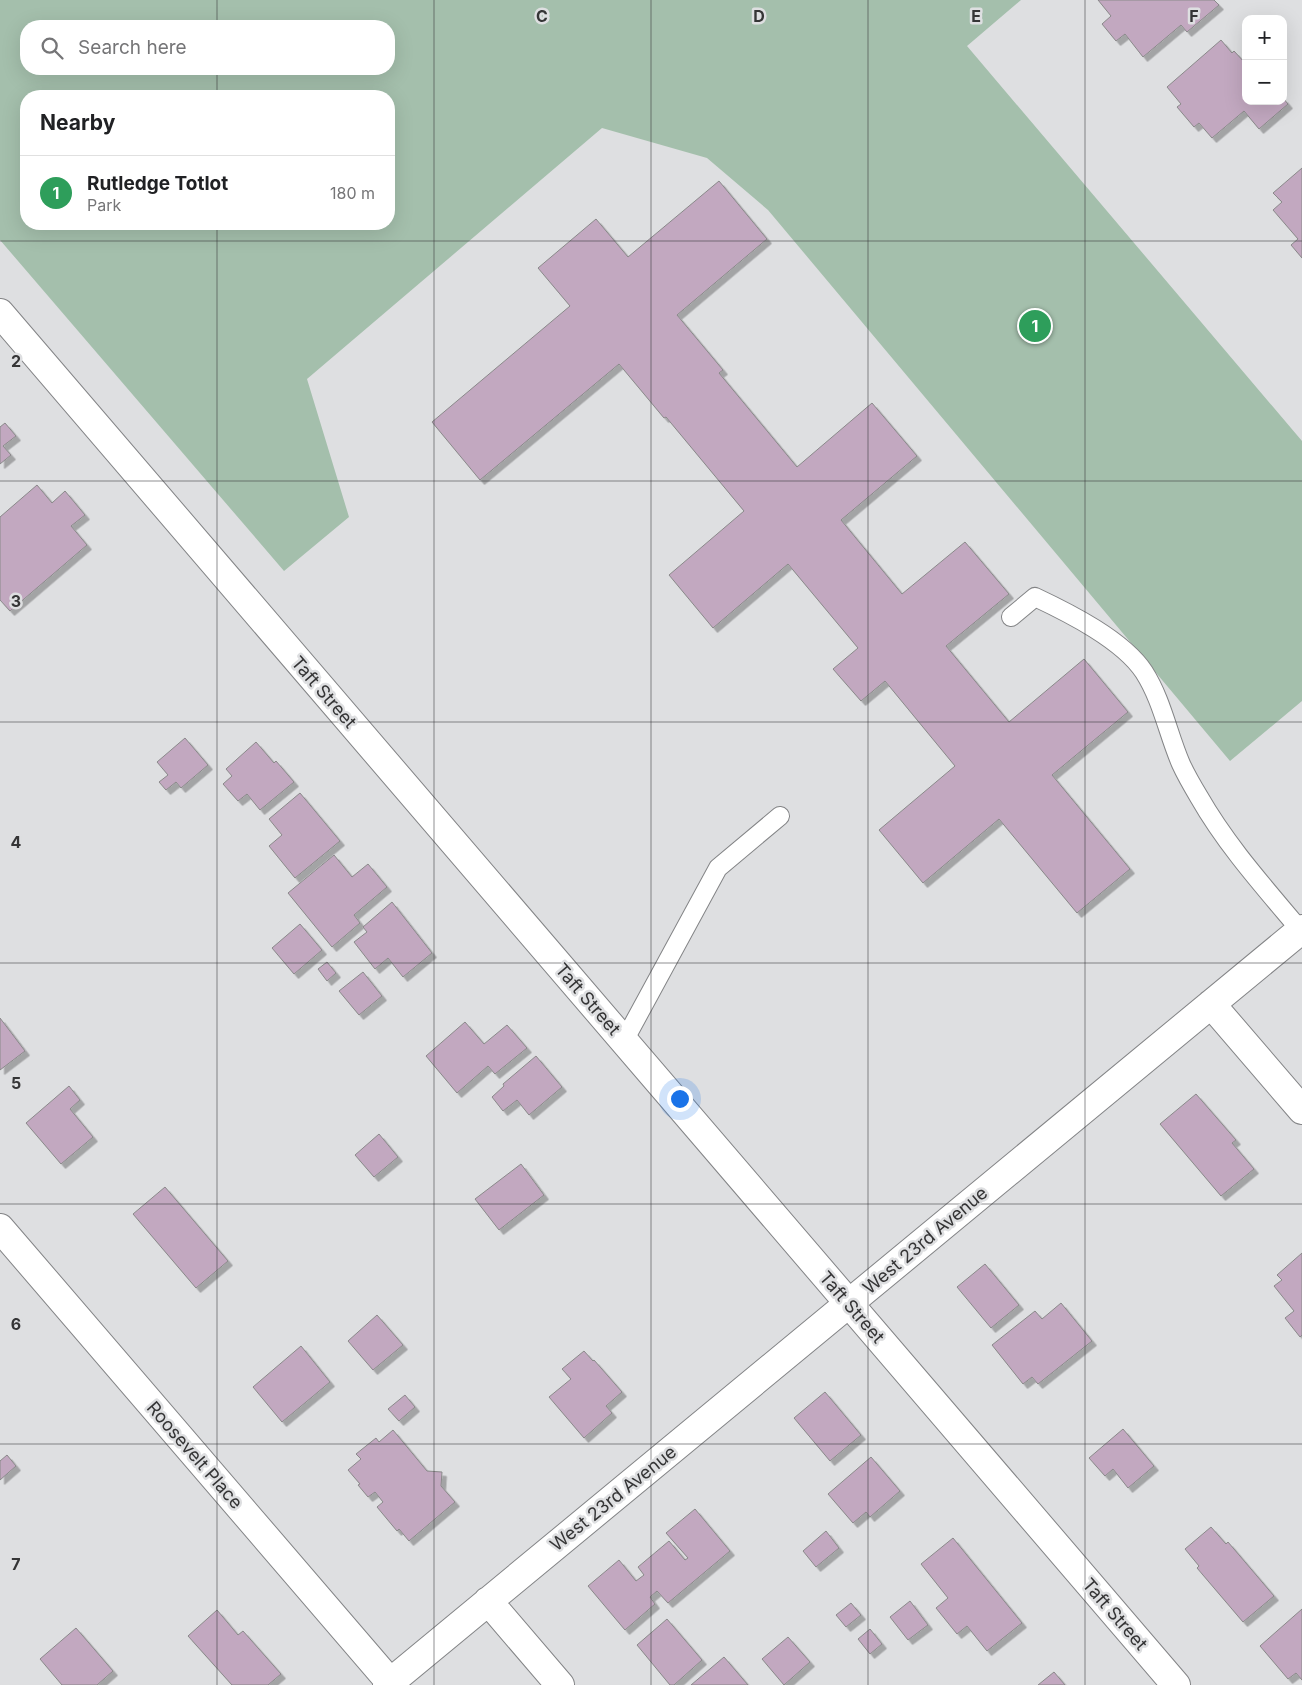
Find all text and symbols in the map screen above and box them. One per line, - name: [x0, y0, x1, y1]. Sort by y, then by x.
- text: C: [536, 6, 548, 26]
- text: D: [753, 6, 765, 26]
- text: E: [971, 6, 981, 26]
- text: F: [1189, 6, 1199, 26]
- map controls: [1242, 15, 1287, 105]
- button: +: [1242, 15, 1287, 60]
- search box: [20, 20, 395, 75]
- icon: search: [38, 34, 66, 62]
- text: Search here: [78, 36, 187, 59]
- button: −: [1242, 60, 1287, 105]
- text: Nearby: [40, 110, 115, 135]
- text: Rutledge Totlot: [87, 172, 228, 195]
- text: 1: [53, 183, 59, 203]
- text: 180 m: [330, 183, 375, 203]
- text: Park: [87, 195, 121, 215]
- pin: 1: [1019, 307, 1051, 345]
- text: 2: [11, 351, 21, 371]
- text: 3: [11, 591, 21, 611]
- street label: Taft Street: [287, 652, 361, 732]
- text: 4: [11, 832, 22, 852]
- street label: Taft Street: [551, 959, 625, 1039]
- text: 5: [11, 1073, 21, 1093]
- your location: [667, 1086, 693, 1112]
- street label: West 23rd Avenue: [859, 1182, 991, 1298]
- street label: Taft Street: [815, 1267, 889, 1347]
- text: 6: [11, 1314, 21, 1334]
- street label: Roosevelt Place: [143, 1397, 247, 1513]
- street label: West 23rd Avenue: [546, 1441, 680, 1555]
- text: 7: [11, 1554, 21, 1574]
- street label: Taft Street: [1078, 1574, 1152, 1654]

